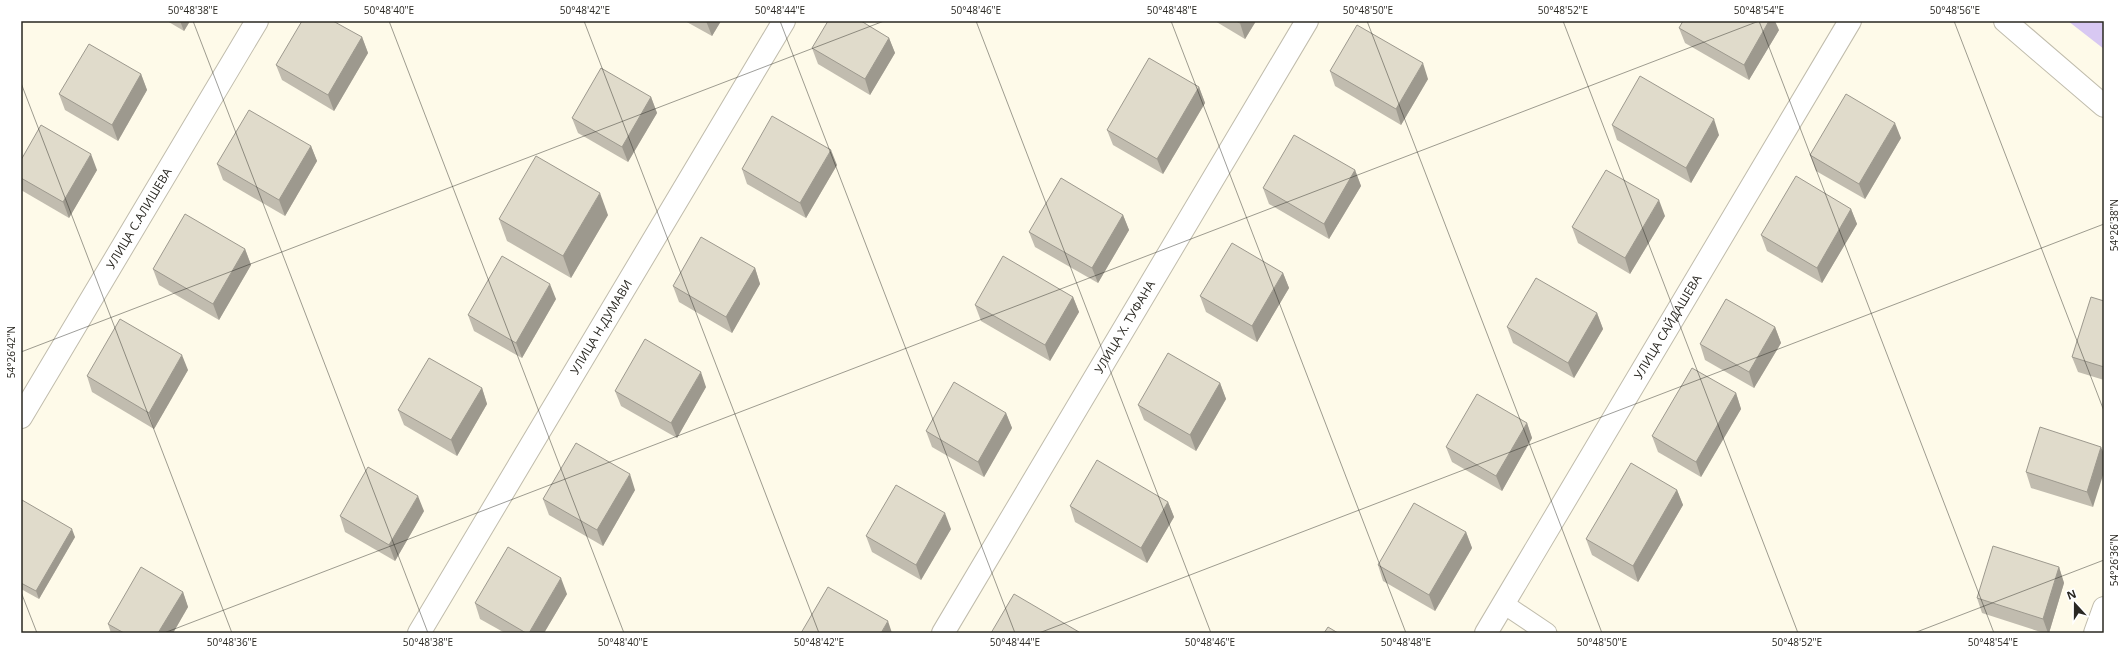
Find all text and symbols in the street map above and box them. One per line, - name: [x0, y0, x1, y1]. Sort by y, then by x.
- text: 50°48'38"E: [168, 3, 218, 17]
- text: 50°48'40"E: [364, 3, 414, 17]
- text: 50°48'42"E: [560, 3, 610, 17]
- text: 50°48'44"E: [755, 3, 805, 17]
- text: 50°48'46"E: [951, 3, 1001, 17]
- text: 50°48'48"E: [1147, 3, 1197, 17]
- text: 50°48'50"E: [1343, 3, 1393, 17]
- text: 50°48'52"E: [1538, 3, 1588, 17]
- text: 50°48'54"E: [1734, 3, 1784, 17]
- text: 50°48'56"E: [1930, 3, 1980, 17]
- street label: УЛИЦА С.АЛИШЕВА: [102, 164, 176, 272]
- text: 54°26'38"N: [2107, 199, 2121, 251]
- street label: УЛИЦА САЙДАШЕВА: [1630, 271, 1706, 382]
- street label: УЛИЦА Н.ДУМАВИ: [566, 276, 636, 378]
- street label: УЛИЦА Х. ТУФАНА: [1090, 277, 1159, 376]
- text: 54°26'42"N: [4, 326, 18, 378]
- text: 54°26'36"N: [2107, 534, 2121, 586]
- north arrow: [2055, 584, 2095, 624]
- text: N: [2064, 586, 2078, 603]
- text: 50°48'36"E: [207, 635, 257, 649]
- text: 50°48'38"E: [403, 635, 453, 649]
- text: 50°48'40"E: [598, 635, 648, 649]
- text: 50°48'42"E: [794, 635, 844, 649]
- text: 50°48'44"E: [990, 635, 1040, 649]
- text: 50°48'46"E: [1185, 635, 1235, 649]
- text: 50°48'48"E: [1381, 635, 1431, 649]
- text: 50°48'50"E: [1577, 635, 1627, 649]
- text: 50°48'52"E: [1772, 635, 1822, 649]
- text: 50°48'54"E: [1968, 635, 2018, 649]

